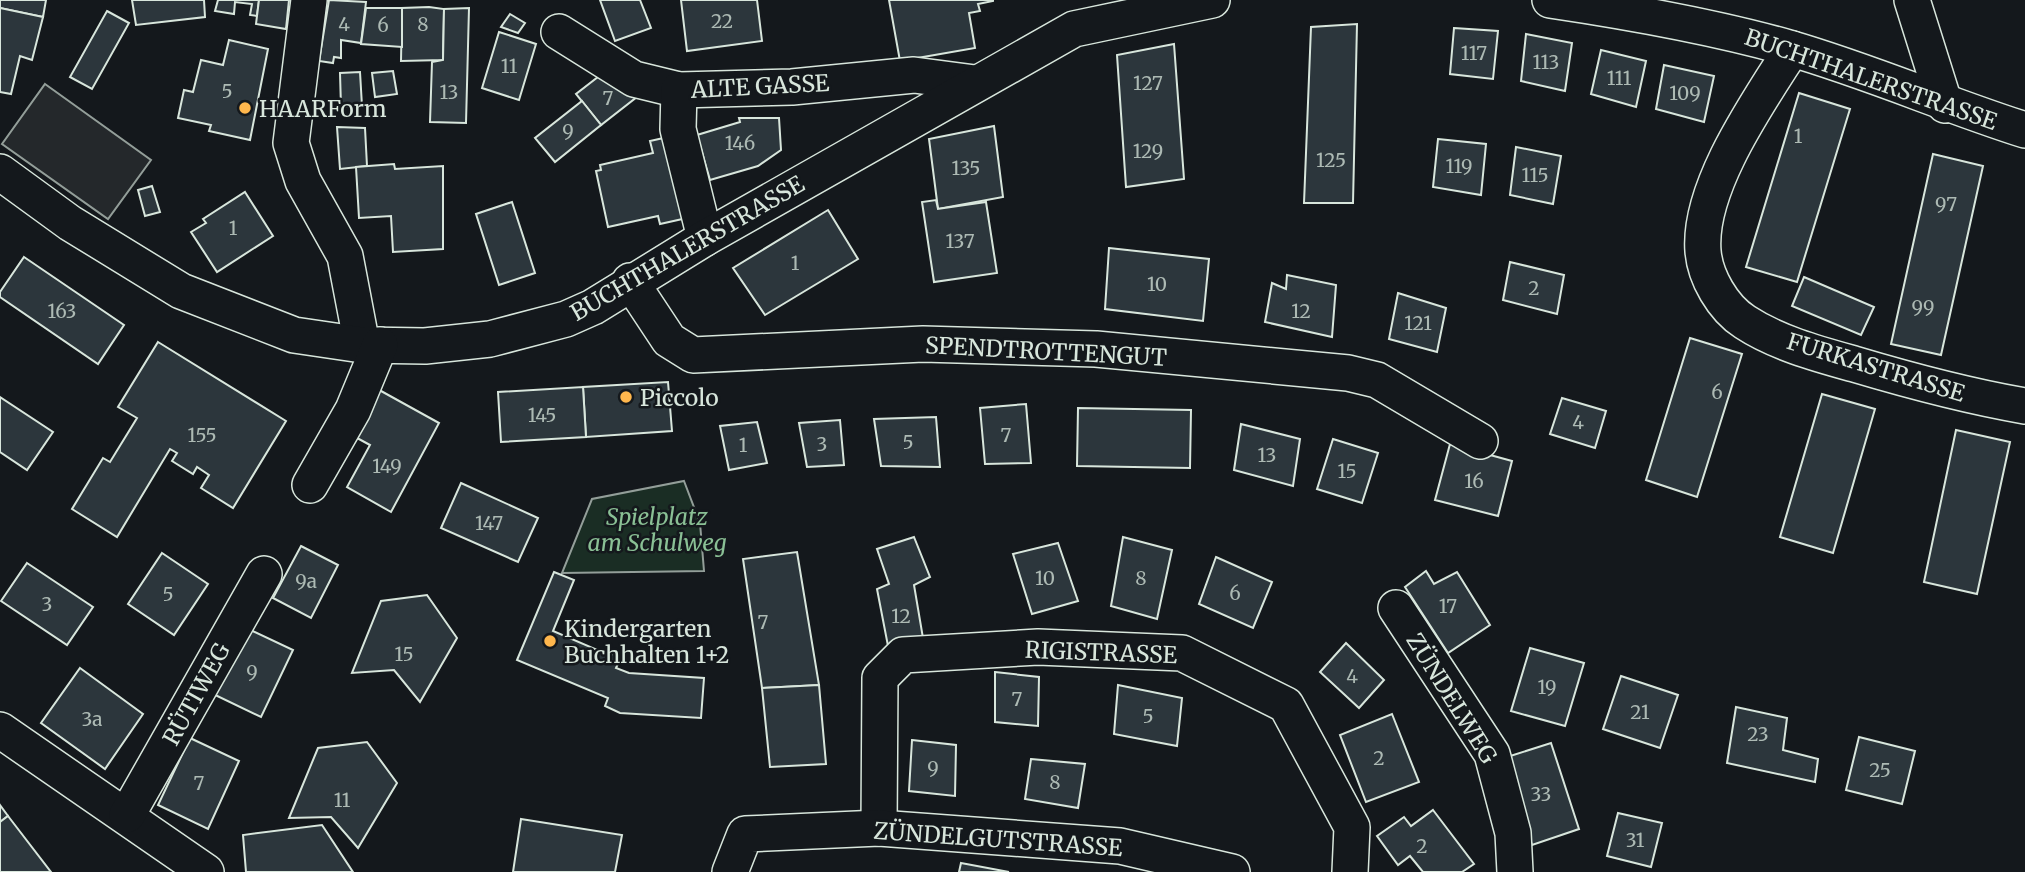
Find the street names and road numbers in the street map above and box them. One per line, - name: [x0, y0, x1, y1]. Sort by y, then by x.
- street label: BUCHTHALERSTRASSE: [1741, 22, 2001, 136]
- street label: ALTE GASSE: [689, 68, 830, 104]
- street label: BUCHTHALERSTRASSE: [565, 169, 809, 327]
- street label: FURKASTRASSE: [1784, 326, 1969, 408]
- street label: SPENDTROTTENGUT: [924, 330, 1168, 372]
- street label: ZÜNDELWEG: [1400, 627, 1504, 769]
- street label: RIGISTRASSE: [1024, 635, 1178, 669]
- street label: RÜTIWEG: [156, 638, 236, 750]
- street label: ZÜNDELGUTSTRASSE: [872, 816, 1124, 862]

